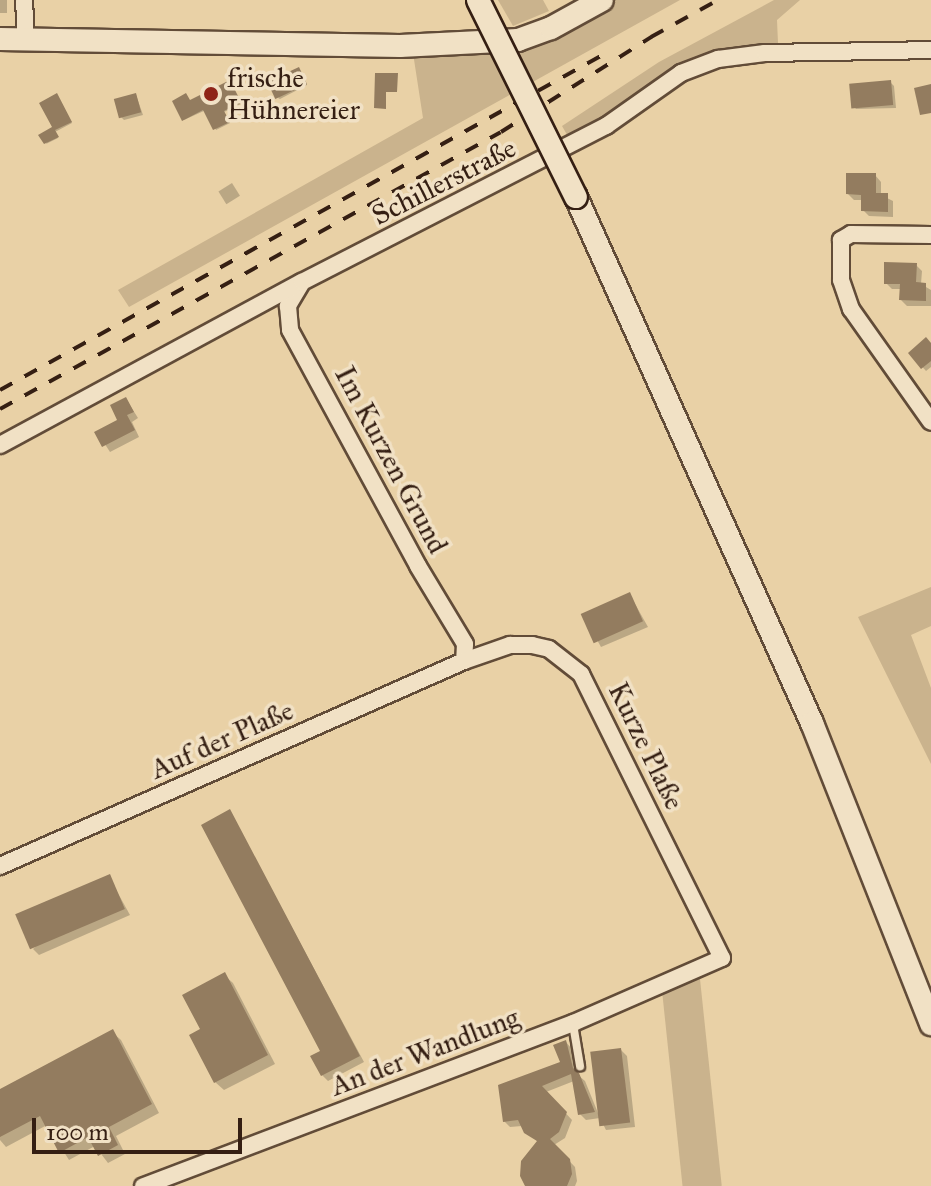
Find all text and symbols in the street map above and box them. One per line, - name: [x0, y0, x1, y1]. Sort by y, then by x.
- place label: frische Hühnereier: [227, 61, 360, 127]
- marker: frische Hühnereier: [202, 85, 220, 103]
- street label: Schillerstraße: [366, 131, 522, 233]
- street label: Im Kurzen Grund: [327, 361, 455, 559]
- street label: Kurze Plaße: [601, 677, 691, 815]
- street label: Auf der Plaße: [145, 694, 299, 786]
- street label: An der Wandlung: [326, 1001, 524, 1103]
- scale bar: [36, 1102, 246, 1152]
- text: 100 m: [46, 1117, 109, 1147]

